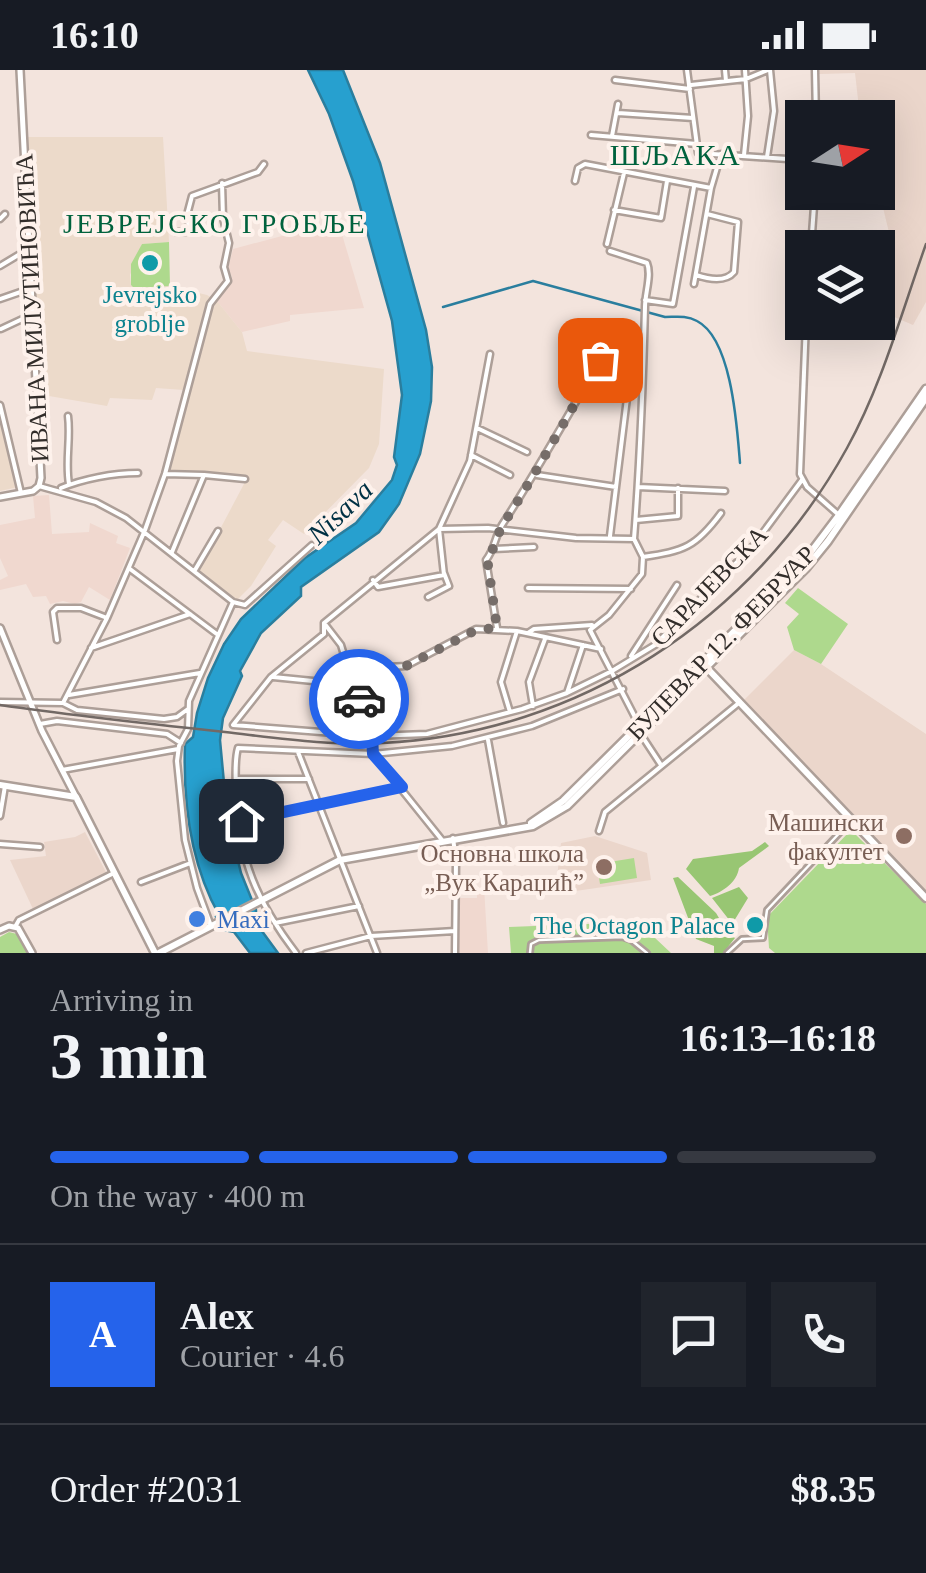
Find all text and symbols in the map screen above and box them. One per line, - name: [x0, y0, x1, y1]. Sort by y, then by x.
- text: 16:10: [50, 14, 139, 56]
- north arrow: [785, 100, 895, 210]
- map controls: [785, 100, 895, 340]
- district label: ШЉАКА: [610, 138, 742, 171]
- street label: ИВАНА МИЛУТИНОВИЋА: [10, 153, 54, 463]
- district label: ЈЕВРЕЈСКО ГРОБЉЕ: [63, 208, 367, 239]
- button: layers: [785, 230, 895, 340]
- marker: Jevrejsko groblje: [139, 252, 161, 274]
- place label: Jevrejsko groblje: [103, 281, 197, 337]
- pin: [558, 318, 643, 403]
- icon: bag: [573, 333, 628, 388]
- water label: Nisava: [301, 474, 379, 551]
- street label: САРАЈЕВСКА: [645, 521, 773, 651]
- street label: БУЛЕВАР 12. ФЕБРУАР: [621, 540, 821, 746]
- courier: [309, 649, 409, 749]
- icon: car: [332, 672, 387, 727]
- pin: [199, 779, 284, 864]
- icon: home: [214, 794, 269, 849]
- place label: Машински факултет: [768, 809, 884, 865]
- marker: Машински факултет: [893, 825, 915, 847]
- place label: Основна школа „Вук Караџић”: [421, 840, 584, 896]
- marker: Основна школа „Вук Караџић”: [593, 856, 615, 878]
- place label: Maxi: [217, 906, 270, 933]
- marker: Maxi: [186, 908, 208, 930]
- place label: The Octagon Palace: [534, 912, 735, 939]
- marker: The Octagon Palace: [744, 914, 766, 936]
- text: Arriving in: [50, 982, 193, 1018]
- text: 16:13–16:18: [680, 1017, 876, 1059]
- text: 3 min: [50, 1020, 207, 1092]
- text: On the way · 400 m: [50, 1178, 305, 1214]
- button: chat: [641, 1282, 746, 1387]
- button: phone: [771, 1282, 876, 1387]
- text: Alex: [180, 1295, 254, 1337]
- text: A: [89, 1313, 116, 1355]
- text: Courier · 4.6: [180, 1338, 344, 1374]
- text: Order #2031: [50, 1468, 243, 1510]
- text: $8.35: [791, 1468, 876, 1510]

